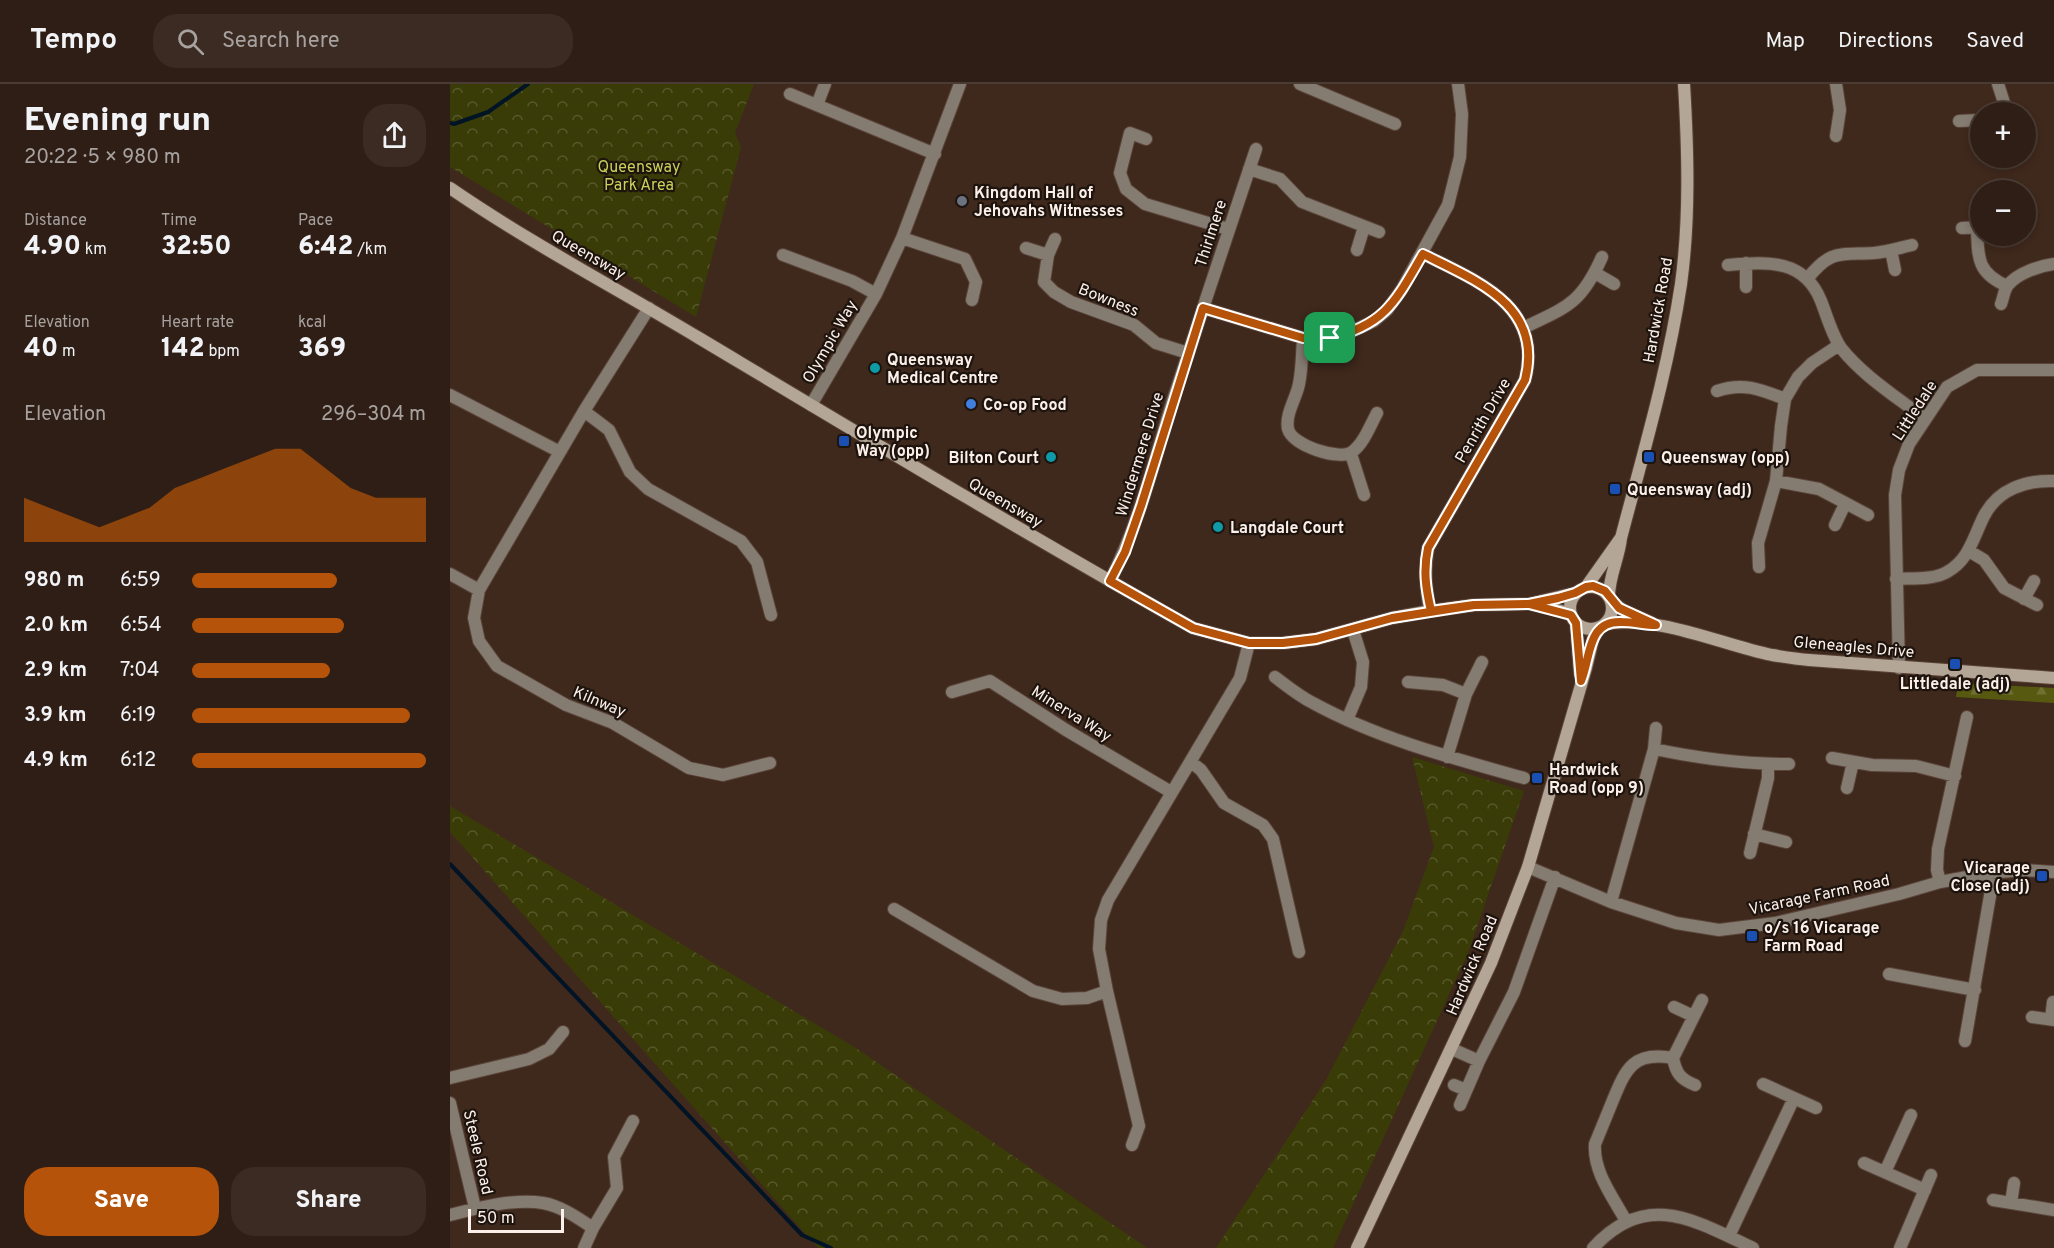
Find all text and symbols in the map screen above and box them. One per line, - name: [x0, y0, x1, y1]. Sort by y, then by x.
- search box: [153, 14, 573, 68]
- text: Tempo: [30, 23, 117, 59]
- icon: search: [174, 25, 207, 58]
- text: Search here: [222, 28, 340, 55]
- text: Map: [1765, 28, 1805, 55]
- text: Directions: [1838, 28, 1933, 55]
- text: Saved: [1966, 28, 2024, 55]
- text: Evening run: [24, 101, 211, 143]
- map controls: [1970, 102, 2036, 246]
- button: +: [1970, 102, 2036, 168]
- button: share: [363, 104, 426, 167]
- text: 20:22 · 5 × 980 m: [24, 145, 181, 171]
- park label: Queensway Park Area: [598, 158, 680, 196]
- button: −: [1970, 180, 2036, 246]
- place label: Kingdom Hall of Jehovahs Witnesses: [974, 184, 1123, 222]
- marker: Kingdom Hall of Jehovahs Witnesses: [955, 194, 969, 208]
- street label: Thirlmere: [1192, 197, 1232, 270]
- text: Distance: [24, 211, 87, 231]
- text: Time: [161, 211, 197, 231]
- text: Pace: [298, 211, 333, 231]
- street label: Queensway: [547, 226, 629, 285]
- text: 4.90: [24, 231, 81, 264]
- text: 32:50: [161, 231, 231, 264]
- text: 6:42: [298, 231, 353, 264]
- text: km: [81, 240, 107, 260]
- text: /km: [353, 240, 387, 260]
- street label: Hardwick Road: [1640, 256, 1678, 365]
- street label: Bowness: [1075, 280, 1141, 322]
- street label: Olympic Way: [799, 297, 863, 387]
- pin: [1304, 312, 1355, 363]
- text: Elevation: [24, 313, 90, 333]
- text: Heart rate: [161, 313, 234, 333]
- text: kcal: [298, 313, 326, 333]
- icon: arrive: [1313, 321, 1346, 354]
- text: 40: [24, 333, 58, 366]
- text: 142: [161, 333, 205, 366]
- text: 369: [298, 333, 346, 366]
- text: m: [58, 342, 75, 362]
- text: bpm: [205, 342, 240, 362]
- place label: Queensway Medical Centre: [887, 351, 998, 389]
- marker: Queensway Medical Centre: [868, 361, 882, 375]
- street label: Penrith Drive: [1451, 375, 1516, 467]
- street label: Littledale: [1889, 377, 1943, 445]
- street label: Windermere Drive: [1112, 390, 1169, 519]
- place label: Co-op Food: [983, 396, 1067, 416]
- marker: Co-op Food: [964, 397, 978, 411]
- text: Elevation: [24, 402, 106, 428]
- text: 296–304 m: [321, 402, 426, 428]
- place label: Olympic Way (opp): [856, 424, 930, 462]
- marker: Olympic Way (opp): [837, 434, 851, 448]
- place label: Bilton Court: [948, 449, 1039, 469]
- place label: Queensway (opp): [1661, 449, 1790, 469]
- marker: Bilton Court: [1044, 450, 1058, 464]
- marker: Queensway (opp): [1642, 450, 1656, 464]
- street label: Queensway: [964, 474, 1046, 533]
- place label: Queensway (adj): [1627, 481, 1752, 501]
- marker: Queensway (adj): [1608, 482, 1622, 496]
- place label: Langdale Court: [1230, 519, 1344, 539]
- marker: Langdale Court: [1211, 520, 1225, 534]
- text: 980 m: [24, 568, 84, 594]
- text: 6:59: [120, 568, 161, 594]
- text: 2.0 km: [24, 613, 88, 639]
- text: 6:54: [120, 613, 162, 639]
- street label: Gleneagles Drive: [1793, 633, 1915, 663]
- marker: Littledale (adj): [1948, 657, 1962, 671]
- text: 2.9 km: [24, 658, 87, 684]
- text: 7:04: [120, 658, 159, 684]
- place label: Littledale (adj): [1900, 675, 2010, 695]
- street label: Minerva Way: [1027, 682, 1115, 747]
- street label: Kilnway: [570, 683, 629, 723]
- text: 3.9 km: [24, 703, 86, 729]
- text: 6:19: [120, 703, 156, 729]
- text: 4.9 km: [24, 748, 88, 774]
- text: 6:12: [120, 748, 156, 774]
- place label: Hardwick Road (opp 9): [1549, 761, 1644, 799]
- marker: Hardwick Road (opp 9): [1530, 771, 1544, 785]
- place label: Vicarage Close (adj): [1950, 859, 2030, 897]
- marker: Vicarage Close (adj): [2035, 869, 2049, 883]
- street label: Vicarage Farm Road: [1747, 871, 1892, 921]
- street label: Hardwick Road: [1443, 913, 1503, 1019]
- place label: o/s 16 Vicarage Farm Road: [1764, 919, 1880, 957]
- marker: o/s 16 Vicarage Farm Road: [1745, 929, 1759, 943]
- street label: Steele Road: [458, 1108, 497, 1197]
- button: Save: [24, 1167, 219, 1236]
- button: Share: [231, 1167, 426, 1236]
- scale bar: [468, 1206, 564, 1234]
- text: 50 m: [477, 1209, 515, 1229]

